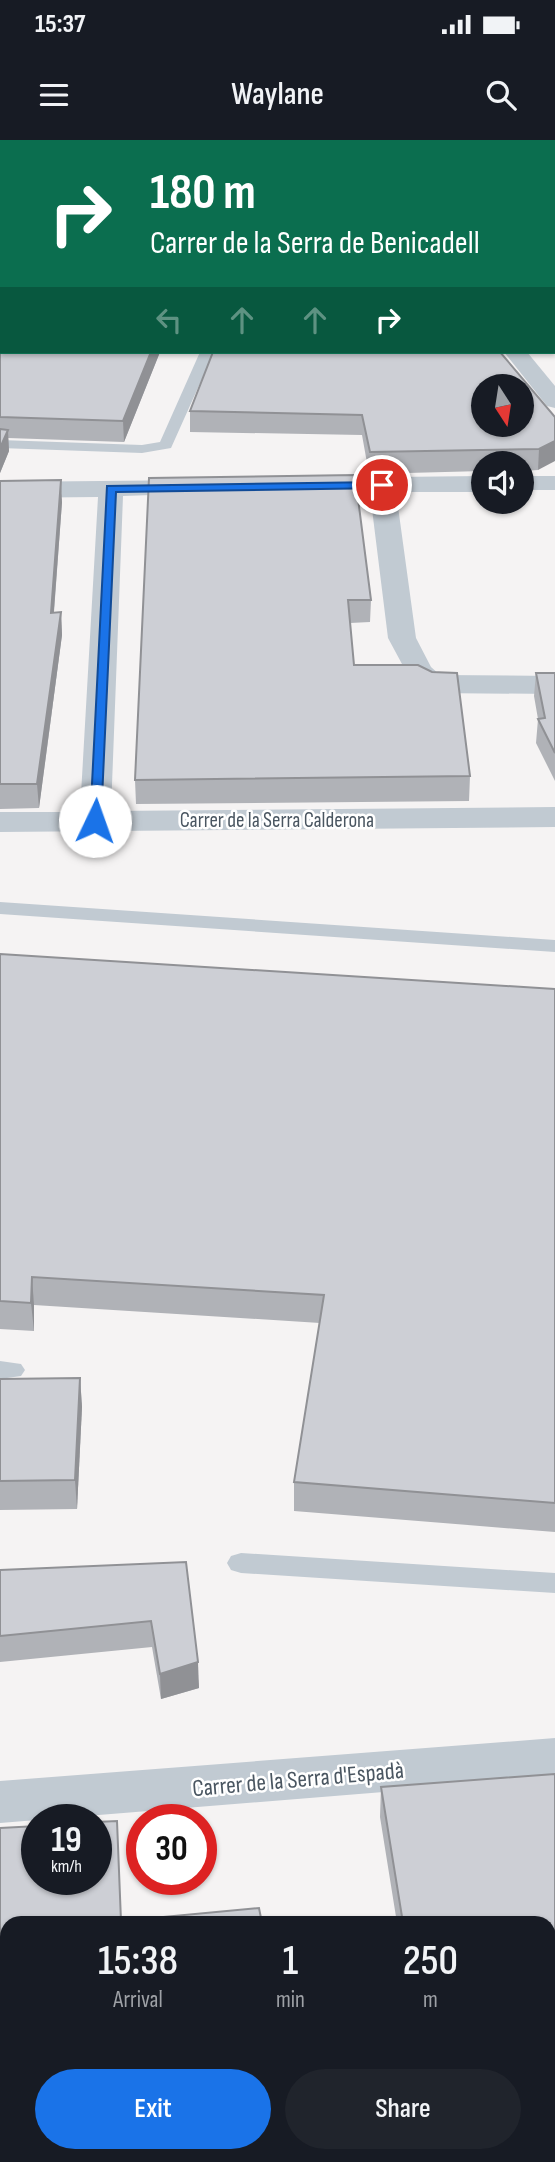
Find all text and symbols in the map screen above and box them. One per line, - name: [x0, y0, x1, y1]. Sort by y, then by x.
- text: 15:37: [35, 9, 85, 40]
- text: Waylane: [231, 75, 324, 114]
- icon: menu: [35, 76, 73, 114]
- icon: search: [482, 76, 520, 114]
- text: 180 m: [150, 164, 256, 223]
- icon: right: [35, 168, 126, 259]
- text: Carrer de la Serra de Benicadell: [150, 224, 480, 263]
- icon: left: [150, 301, 188, 339]
- icon: ahead: [223, 301, 261, 339]
- icon: ahead: [296, 301, 334, 339]
- icon: right: [369, 301, 407, 339]
- north arrow: [471, 374, 534, 438]
- map controls: [471, 374, 534, 514]
- button: sound: [471, 451, 534, 514]
- pin: [352, 455, 412, 515]
- icon: arrive: [363, 466, 401, 504]
- position arrow: [58, 784, 132, 858]
- street label: Carrer de la Serra Calderona: [180, 808, 374, 833]
- street label: Carrer de la Serra d'Espadà: [191, 1756, 405, 1803]
- speed limit sign: 30: [126, 1804, 217, 1895]
- text: 19: [51, 1819, 82, 1862]
- text: km/h: [51, 1856, 82, 1877]
- text: 15:38: [98, 1936, 178, 1987]
- text: 1: [282, 1936, 298, 1987]
- text: 250: [403, 1936, 458, 1987]
- text: Arrival: [113, 1986, 163, 2014]
- text: min: [276, 1986, 305, 2014]
- text: m: [423, 1986, 438, 2014]
- button: Exit: [35, 2069, 271, 2149]
- button: Share: [285, 2069, 521, 2149]

